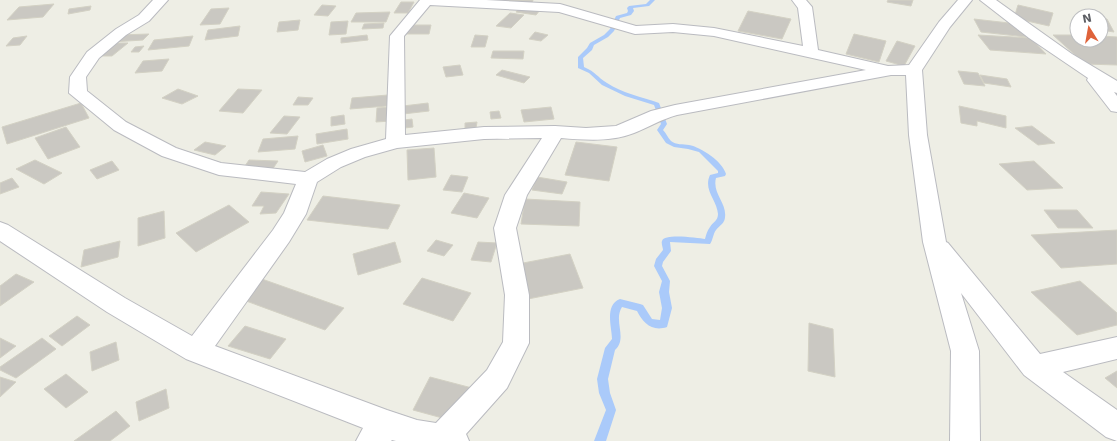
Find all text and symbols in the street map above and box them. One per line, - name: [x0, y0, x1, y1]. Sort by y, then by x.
- north arrow: [1069, 8, 1109, 48]
- text: N: [1081, 11, 1093, 26]

